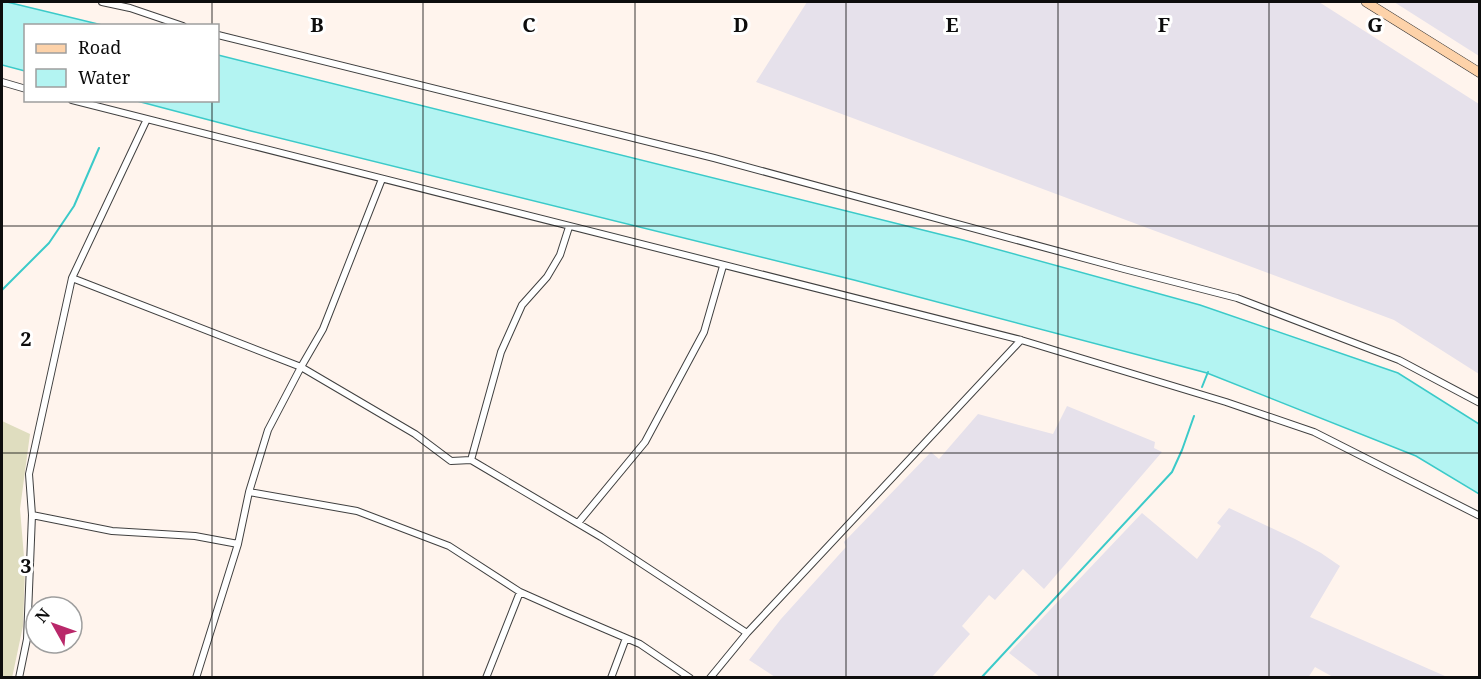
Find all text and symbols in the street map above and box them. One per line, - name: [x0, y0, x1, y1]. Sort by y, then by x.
- text: B: [310, 11, 324, 38]
- text: C: [522, 11, 536, 38]
- text: D: [733, 11, 749, 38]
- text: E: [945, 11, 959, 38]
- text: F: [1158, 11, 1170, 38]
- text: G: [1367, 11, 1383, 38]
- legend: [24, 24, 219, 102]
- text: Road: [78, 35, 121, 59]
- text: Water: [78, 65, 131, 89]
- text: 2: [20, 325, 32, 352]
- text: 3: [20, 552, 32, 579]
- north arrow: [24, 595, 84, 655]
- text: N: [30, 603, 55, 627]

